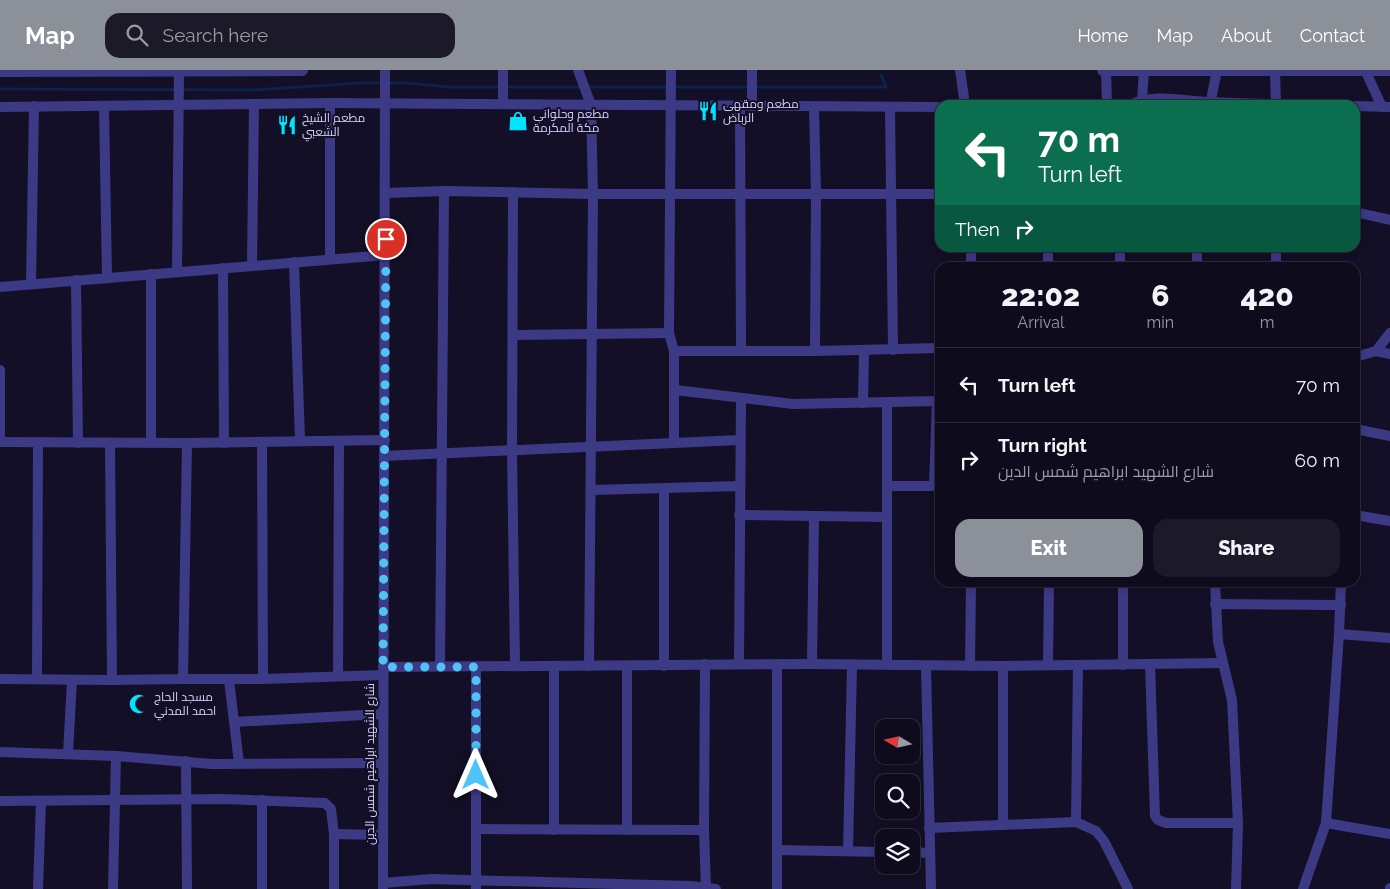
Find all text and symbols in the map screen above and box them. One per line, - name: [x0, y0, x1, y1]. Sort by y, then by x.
- search box: [105, 13, 455, 58]
- text: Map: [25, 21, 75, 50]
- icon: search: [123, 21, 151, 49]
- text: Search here: [163, 24, 268, 46]
- text: Home: [1077, 25, 1128, 46]
- text: Map: [1156, 25, 1193, 46]
- text: About: [1221, 25, 1272, 46]
- text: Contact: [1300, 25, 1365, 46]
- place label: مطعم ومقهى الرباض: [723, 97, 799, 125]
- restaurant icon: مطعم ومقهى الرباض: [697, 100, 719, 122]
- place label: مطعم وحلواني مكة المكرمة: [533, 107, 609, 135]
- shop icon: مطعم وحلواني مكة المكرمة: [507, 110, 529, 132]
- place label: مطعم الشيخ الشعبي: [302, 111, 365, 142]
- restaurant icon: مطعم الشيخ الشعبي: [276, 114, 298, 136]
- text: 70 m: [1038, 119, 1120, 160]
- icon: left: [955, 120, 1020, 185]
- text: Turn left: [1038, 161, 1122, 187]
- icon: right: [1010, 215, 1038, 243]
- pin: [365, 218, 407, 260]
- text: Then: [955, 218, 1000, 240]
- icon: arrive: [372, 225, 400, 253]
- text: 22:02: [1001, 278, 1080, 313]
- text: 6: [1151, 278, 1169, 313]
- text: 420: [1240, 278, 1294, 313]
- text: Arrival: [1017, 313, 1064, 332]
- text: min: [1147, 313, 1174, 332]
- text: m: [1260, 313, 1274, 332]
- icon: left: [955, 371, 983, 399]
- text: Turn left: [998, 374, 1075, 396]
- text: 70 m: [1296, 374, 1340, 396]
- text: Turn right: [998, 434, 1087, 456]
- icon: right: [955, 446, 983, 474]
- text: 60 m: [1295, 449, 1340, 471]
- text: شارع الشهيد ابراهيم شمس الدين: [998, 462, 1214, 481]
- button: Exit: [955, 519, 1143, 577]
- button: Share: [1153, 519, 1340, 577]
- street label: شارع الشهيد ابراهيم شمس الدين: [363, 683, 378, 845]
- place label: مسجد الحاج احمد المدني: [154, 690, 216, 721]
- mosque icon: مسجد الحاج احمد المدني: [128, 693, 150, 715]
- north arrow: [875, 719, 920, 764]
- map controls: [875, 719, 920, 874]
- position arrow: [449, 748, 501, 800]
- button: search: [875, 774, 920, 819]
- button: layers: [875, 829, 920, 874]

